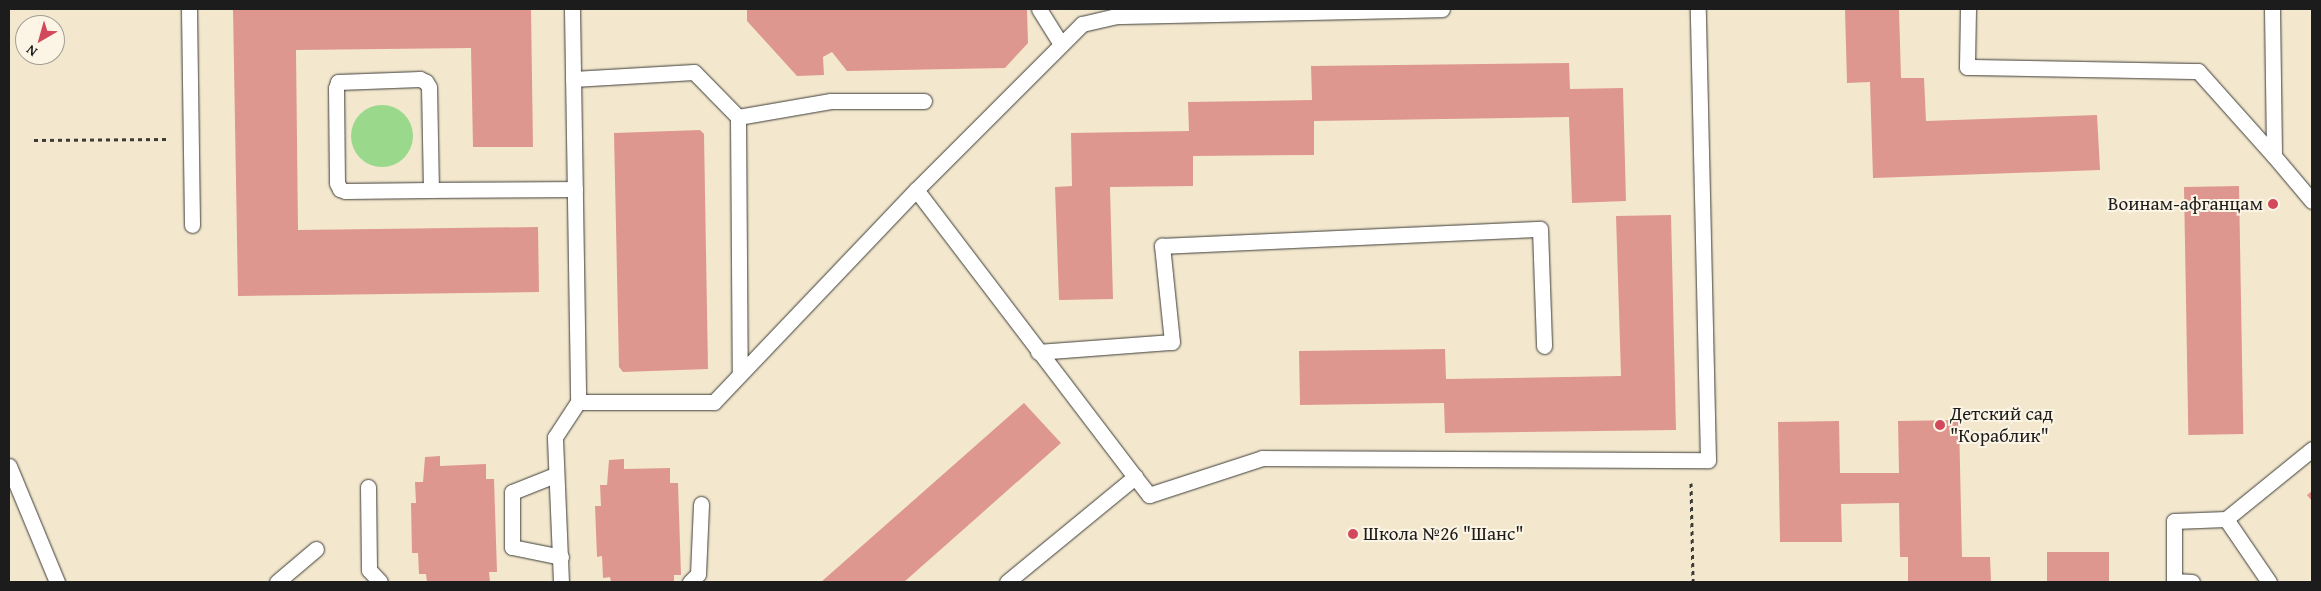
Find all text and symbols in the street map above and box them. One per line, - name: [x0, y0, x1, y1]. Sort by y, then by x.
- north arrow: [15, 15, 65, 65]
- text: N: [22, 40, 41, 62]
- place label: Воинам-афганцам: [2108, 193, 2263, 215]
- marker: Воинам-афганцам: [2267, 198, 2279, 210]
- place label: Детский сад "Кораблик": [1950, 403, 2053, 447]
- marker: Детский сад "Кораблик": [1934, 419, 1946, 431]
- place label: Школа №26 "Шанс": [1363, 523, 1524, 545]
- marker: Школа №26 "Шанс": [1347, 528, 1359, 540]

